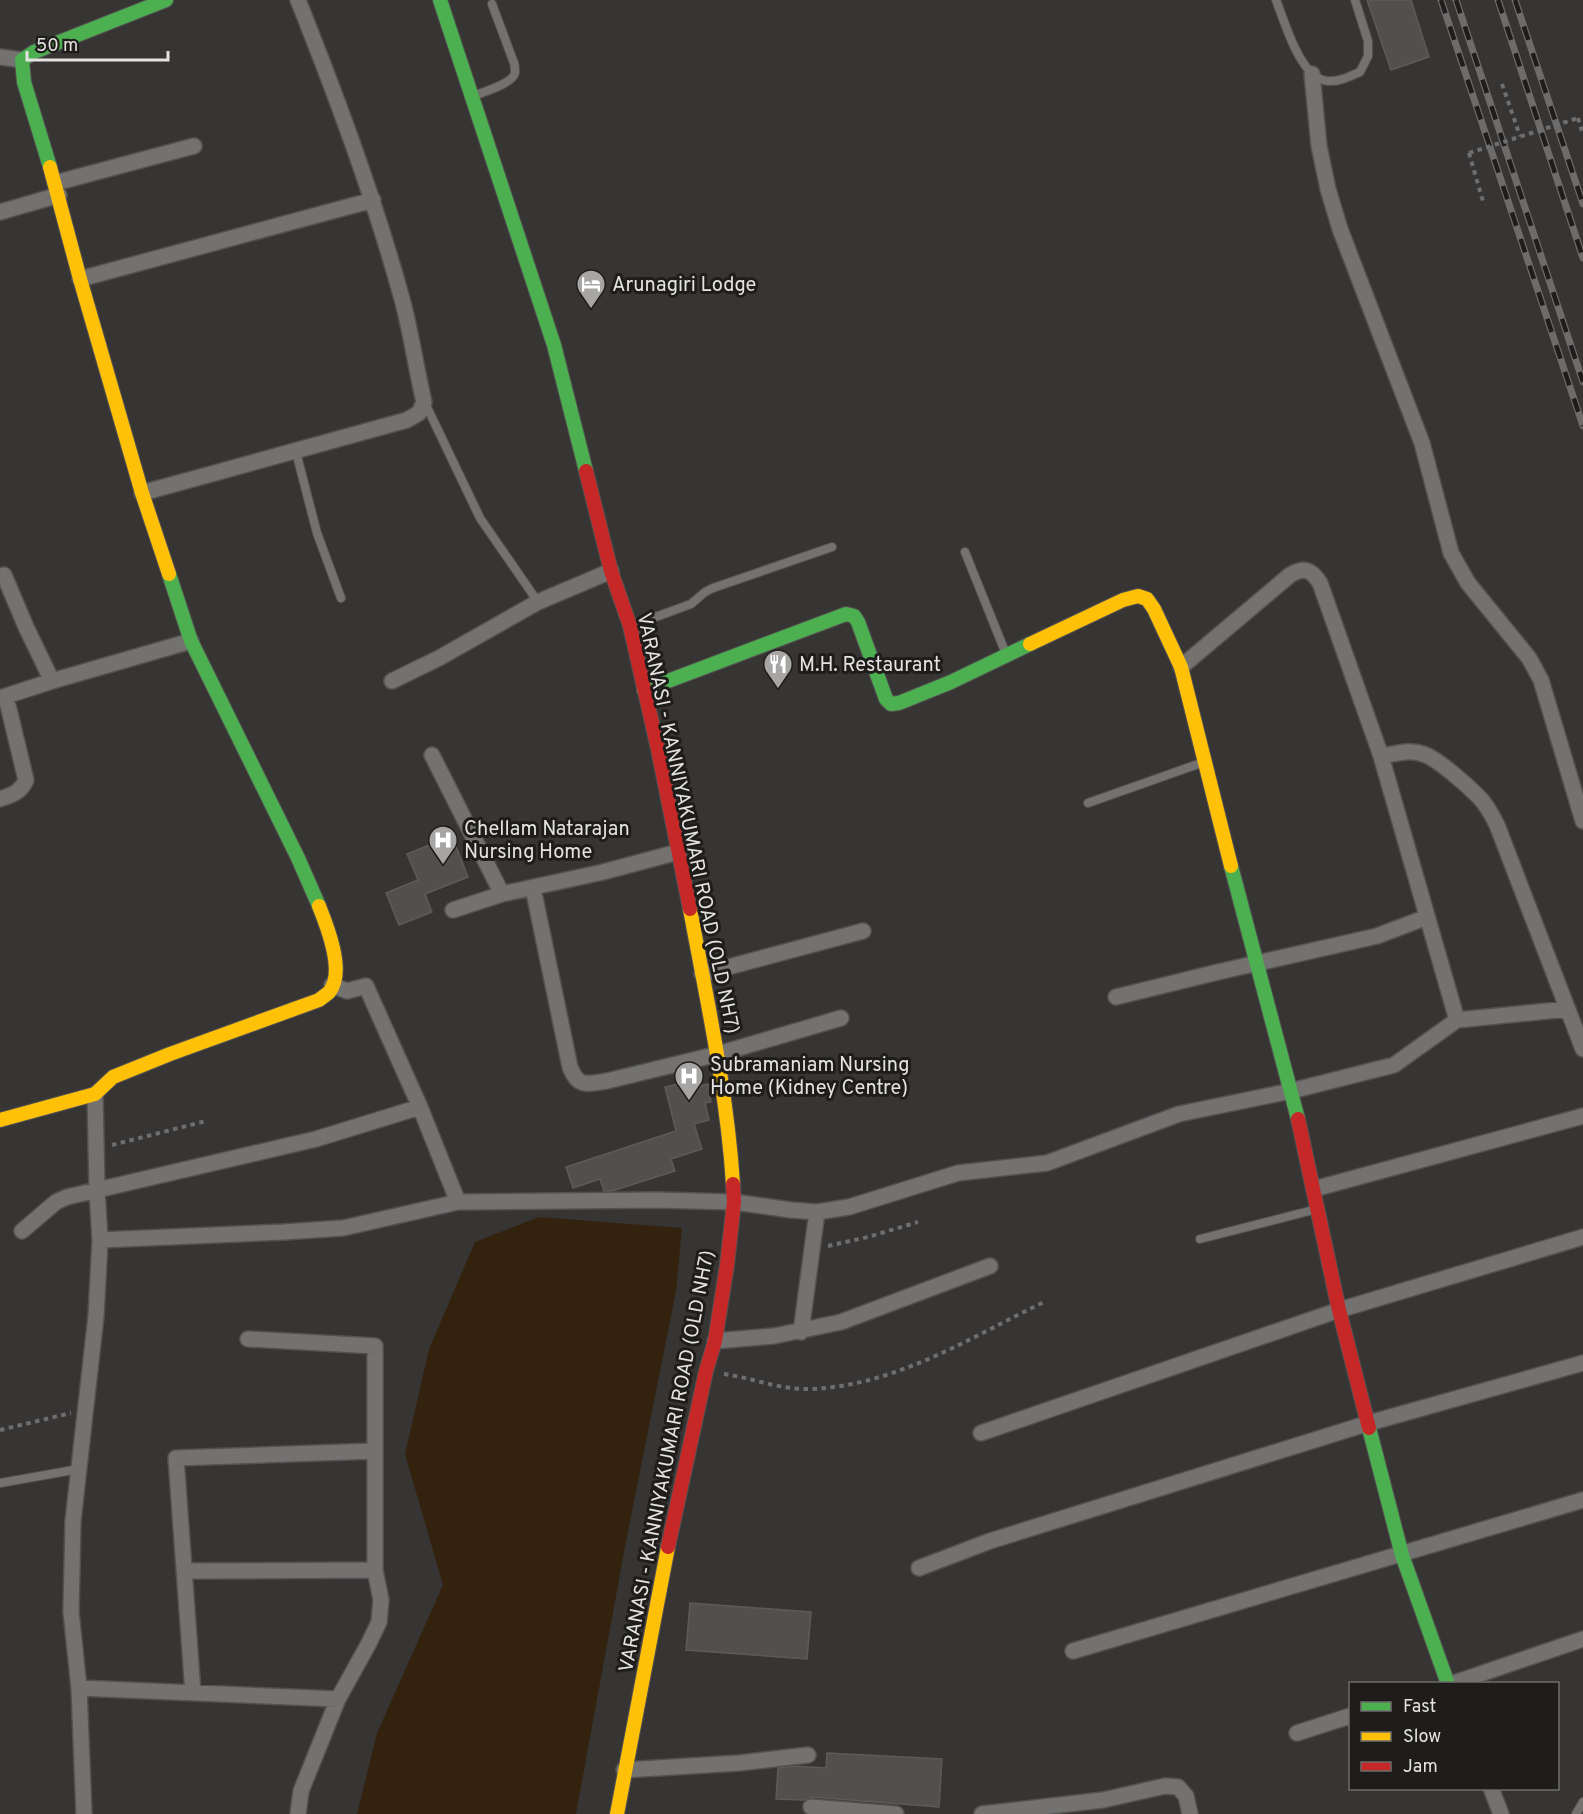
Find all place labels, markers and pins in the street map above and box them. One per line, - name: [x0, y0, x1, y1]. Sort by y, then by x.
- hotel icon: Arunagiri Lodge: [575, 268, 607, 310]
- place label: Arunagiri Lodge: [612, 273, 756, 299]
- restaurant icon: M.H. Restaurant: [762, 648, 794, 690]
- place label: M.H. Restaurant: [799, 653, 941, 679]
- place label: Chellam Natarajan Nursing Home: [464, 817, 630, 866]
- hospital icon: Chellam Natarajan Nursing Home: [427, 824, 459, 866]
- place label: Subramaniam Nursing Home (Kidney Centre): [710, 1053, 910, 1102]
- hospital icon: Subramaniam Nursing Home (Kidney Centre): [673, 1060, 705, 1102]

